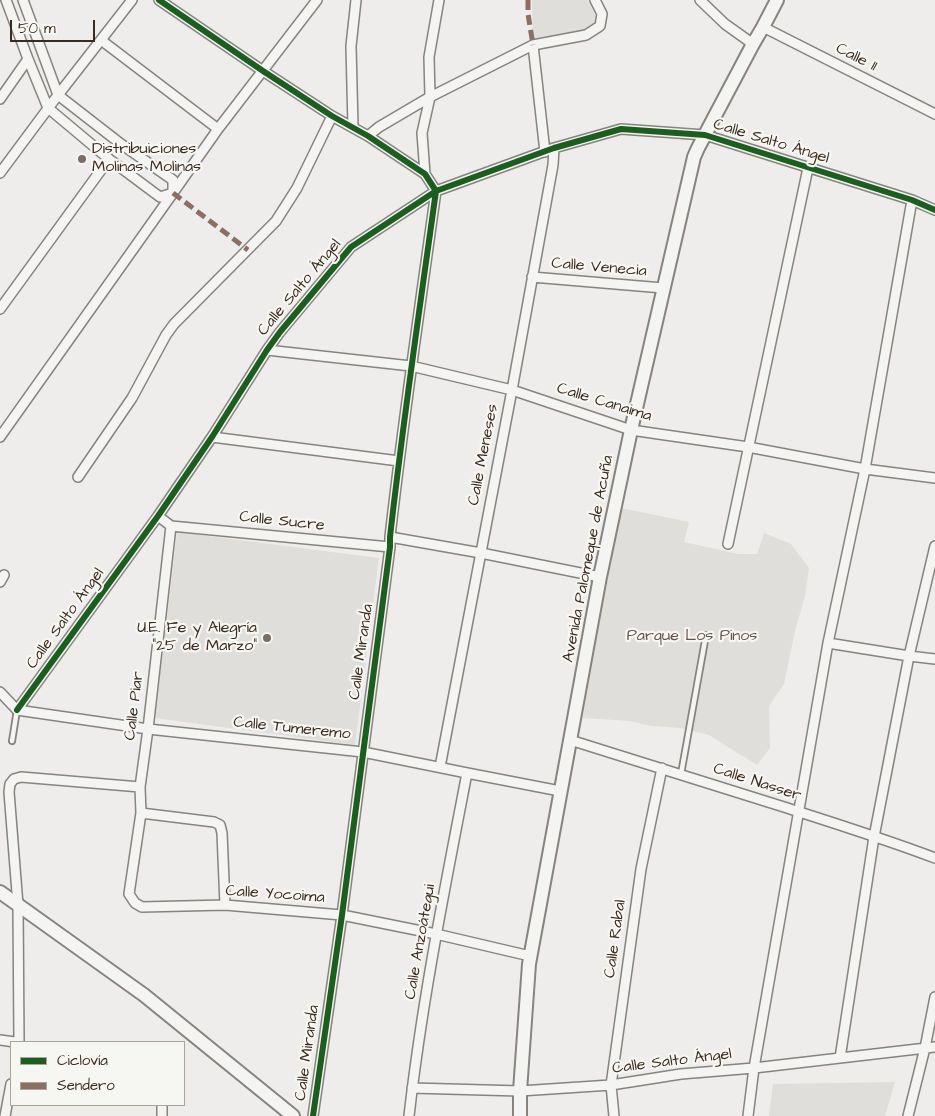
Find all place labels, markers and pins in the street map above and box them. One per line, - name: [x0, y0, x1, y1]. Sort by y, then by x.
- place label: Distribuiciones Molinas Molinas: [92, 140, 201, 178]
- marker: Distribuiciones Molinas Molinas: [76, 153, 88, 165]
- place label: U.E. Fe y Alegría "25 de Marzo": [137, 619, 257, 657]
- marker: U.E. Fe y Alegría "25 de Marzo": [261, 632, 273, 644]

